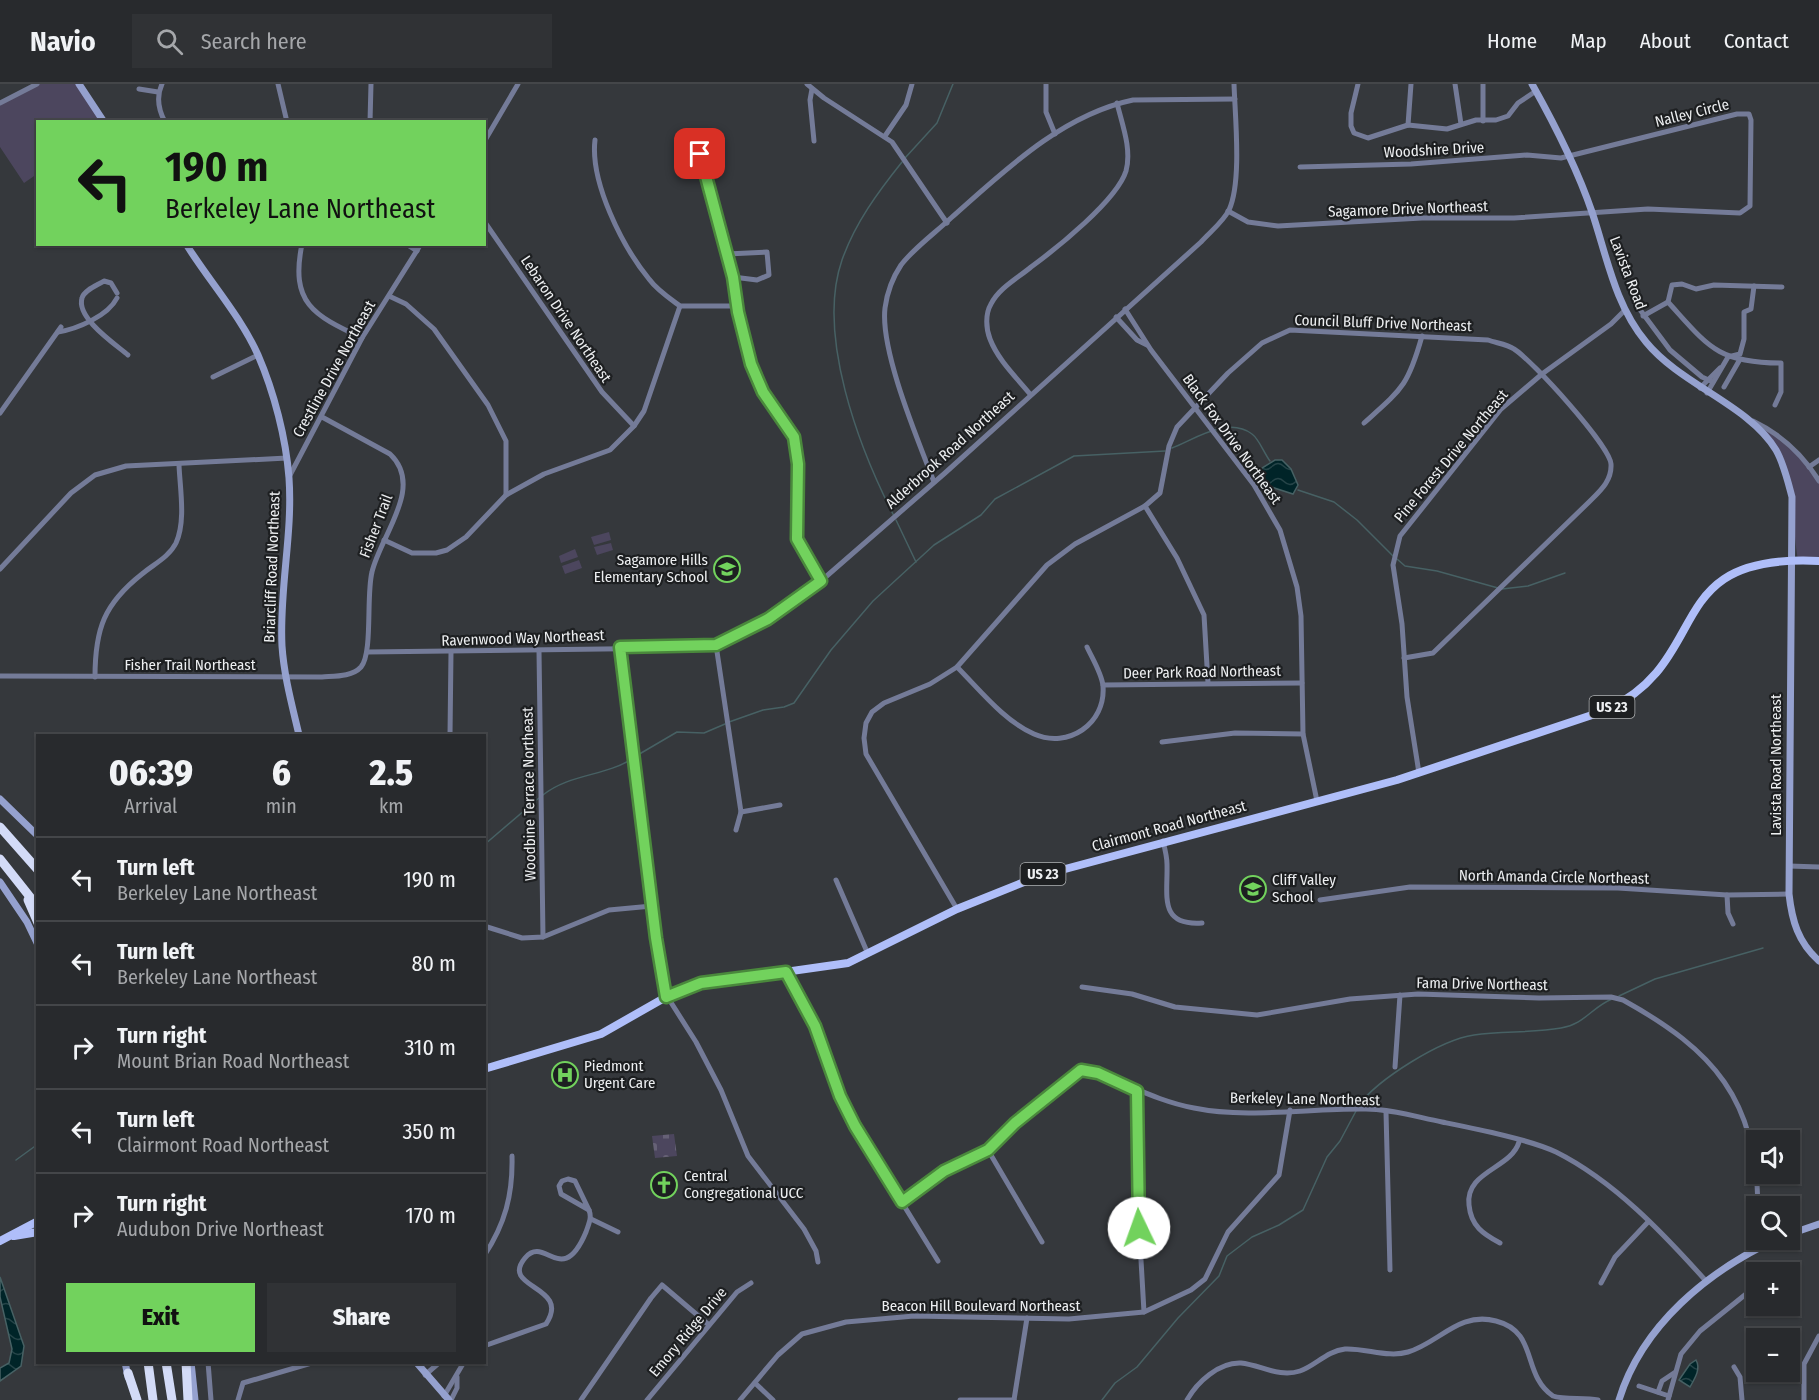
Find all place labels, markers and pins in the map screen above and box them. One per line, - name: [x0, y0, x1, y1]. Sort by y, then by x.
- pin: [674, 128, 725, 179]
- place label: Sagamore Hills Elementary School: [594, 551, 708, 586]
- school or university icon: Sagamore Hills Elementary School: [712, 554, 742, 584]
- place label: Cliff Valley School: [1272, 871, 1336, 906]
- school or university icon: Cliff Valley School: [1238, 874, 1268, 904]
- place label: Piedmont Urgent Care: [584, 1057, 655, 1092]
- hospital icon: Piedmont Urgent Care: [550, 1060, 580, 1090]
- place label: Central Congregational UCC: [684, 1167, 804, 1202]
- church icon: Central Congregational UCC: [649, 1170, 679, 1200]

